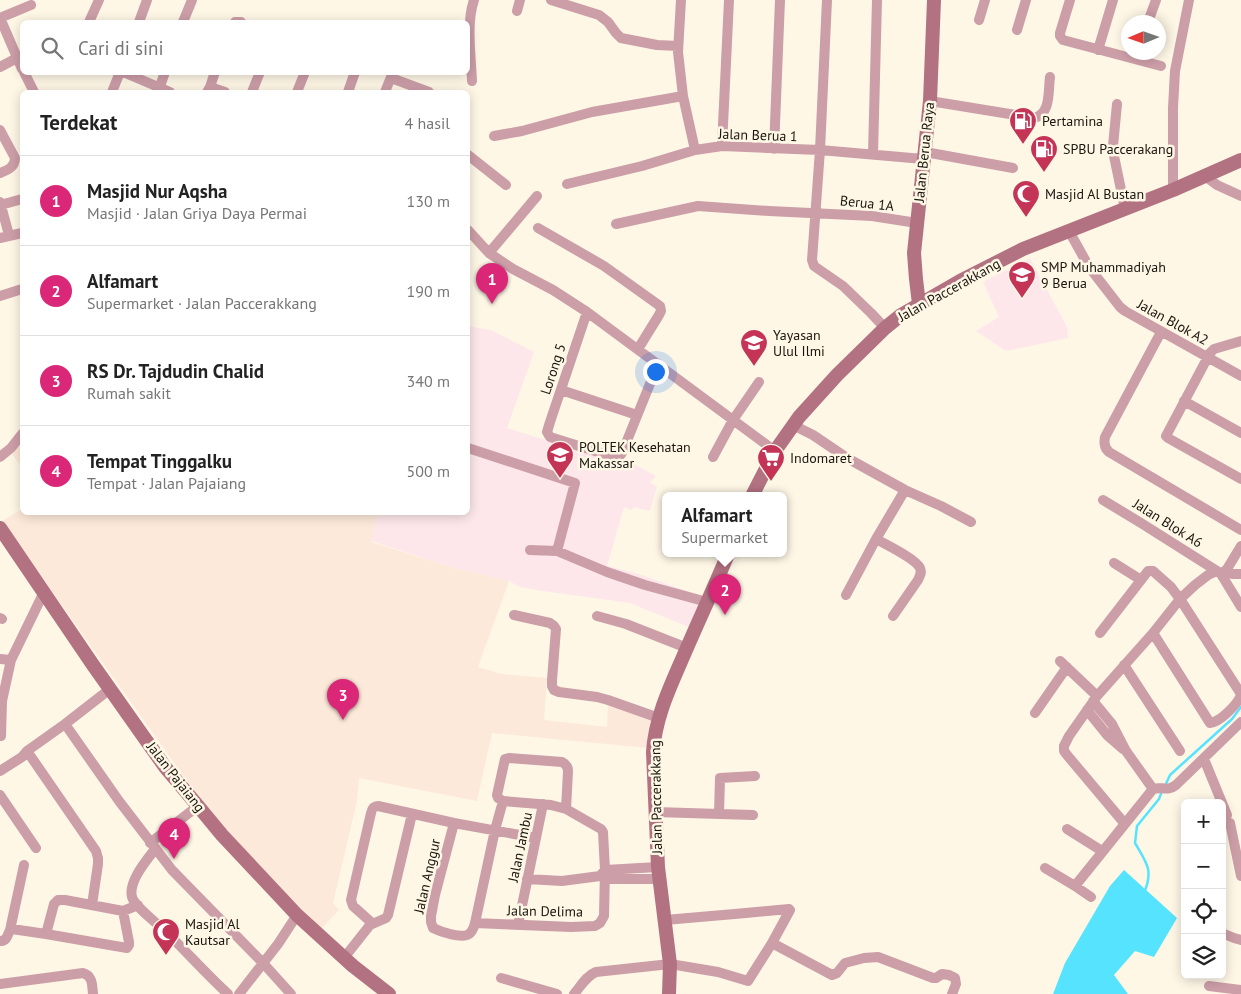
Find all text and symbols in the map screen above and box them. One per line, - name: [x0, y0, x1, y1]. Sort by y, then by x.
- north arrow: [1121, 15, 1166, 60]
- search box: [20, 20, 470, 75]
- icon: search: [38, 34, 66, 62]
- text: Cari di sini: [78, 36, 164, 60]
- street label: Jalan Berua Raya: [910, 101, 938, 204]
- fuel station icon: Pertamina: [1008, 106, 1038, 145]
- text: Terdekat: [40, 109, 117, 136]
- place label: Pertamina: [1042, 112, 1103, 130]
- text: 4 hasil: [405, 113, 450, 133]
- street label: Jalan Berua 1: [717, 125, 798, 145]
- fuel station icon: SPBU Paccerakang: [1029, 134, 1059, 173]
- place label: SPBU Paccerakang: [1063, 140, 1173, 158]
- text: Masjid Nur Aqsha: [87, 179, 227, 203]
- mosque icon: Masjid Al Bustan: [1011, 179, 1041, 218]
- place label: Masjid Al Bustan: [1045, 185, 1144, 203]
- text: 1: [51, 191, 61, 211]
- text: 130 m: [407, 191, 450, 211]
- street label: Berua 1A: [839, 191, 896, 215]
- text: Masjid · Jalan Griya Daya Permai: [87, 203, 307, 223]
- street label: Jalan Paccerakkang: [894, 254, 1003, 326]
- place label: SMP Muhammadiyah 9 Berua: [1041, 258, 1166, 292]
- school or university icon: SMP Muhammadiyah 9 Berua: [1007, 260, 1037, 299]
- pin: 1: [476, 263, 508, 304]
- text: Alfamart: [87, 269, 158, 293]
- text: 2: [51, 281, 61, 301]
- text: 190 m: [407, 281, 450, 301]
- text: Supermarket · Jalan Paccerakkang: [87, 293, 317, 313]
- street label: Jalan Blok A2: [1133, 295, 1212, 349]
- place label: Yayasan Ulul Ilmi: [773, 326, 825, 360]
- school or university icon: Yayasan Ulul Ilmi: [739, 328, 769, 367]
- street label: Lorong 5: [536, 341, 570, 397]
- text: RS Dr. Tajdudin Chalid: [87, 359, 264, 383]
- your location: [643, 359, 669, 385]
- text: 3: [51, 371, 61, 391]
- text: 340 m: [407, 371, 450, 391]
- text: Rumah sakit: [87, 383, 171, 403]
- place label: POLTEK Kesehatan Makassar: [579, 438, 691, 472]
- school or university icon: POLTEK Kesehatan Makassar: [545, 440, 575, 479]
- supermarket icon: Indomaret: [756, 443, 786, 482]
- text: Tempat Tinggalku: [87, 449, 232, 473]
- place label: Indomaret: [790, 449, 852, 467]
- text: 4: [51, 461, 61, 481]
- text: 500 m: [407, 461, 450, 481]
- text: Tempat · Jalan Pajaiang: [87, 473, 246, 493]
- popup: [662, 492, 787, 557]
- street label: Jalan Blok A6: [1129, 494, 1206, 551]
- text: Alfamart: [681, 503, 752, 527]
- text: Supermarket: [681, 527, 768, 547]
- pin: 2: [709, 574, 741, 615]
- pin: 3: [327, 679, 359, 720]
- street label: Jalan Pajaiang: [142, 737, 209, 816]
- street label: Jalan Paccerakkang: [646, 740, 666, 855]
- map controls: [1181, 799, 1226, 979]
- button: +: [1181, 799, 1226, 844]
- street label: Jalan Jambu: [504, 810, 536, 885]
- pin: 4: [158, 818, 190, 859]
- street label: Jalan Anggur: [409, 837, 444, 916]
- button: −: [1181, 844, 1226, 889]
- button: locate: [1181, 889, 1226, 934]
- street label: Jalan Delima: [506, 901, 583, 921]
- place label: Masjid Al Kautsar: [185, 915, 240, 949]
- mosque icon: Masjid Al Kautsar: [151, 917, 181, 956]
- button: layers: [1181, 934, 1226, 979]

